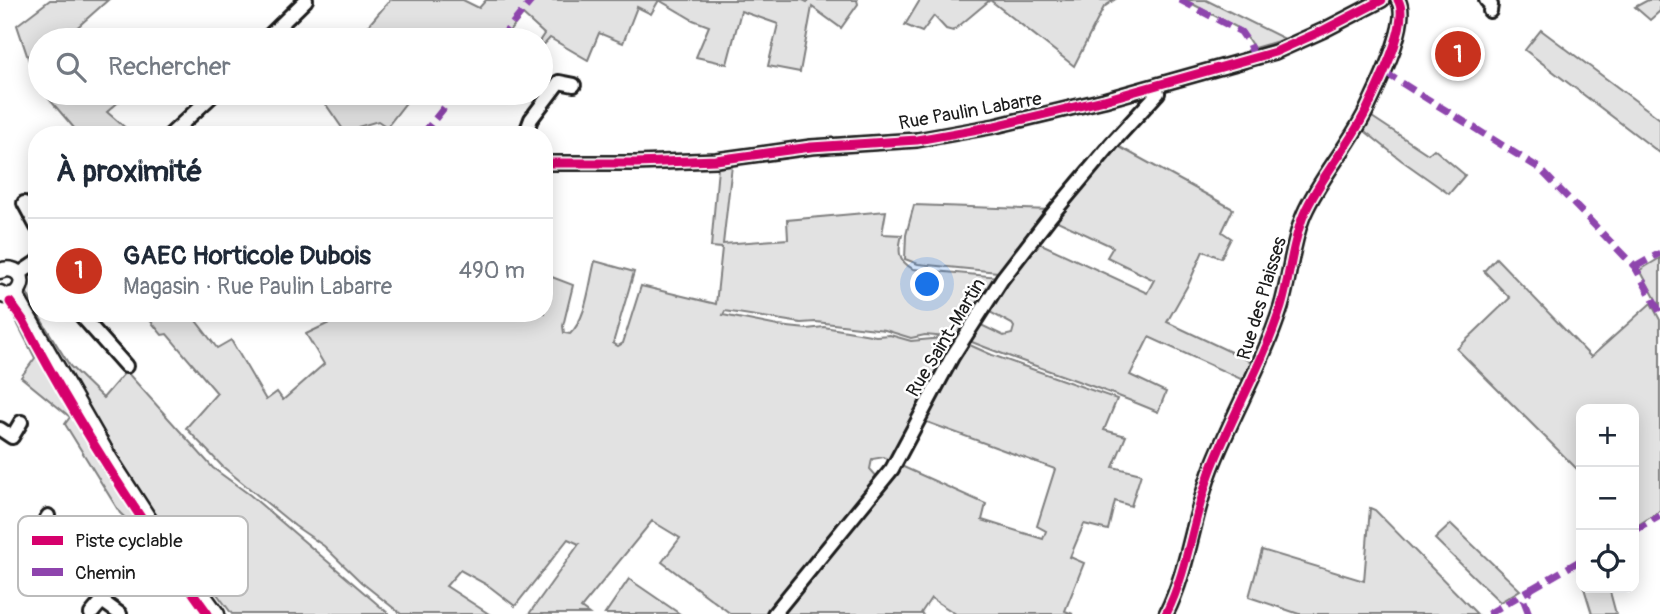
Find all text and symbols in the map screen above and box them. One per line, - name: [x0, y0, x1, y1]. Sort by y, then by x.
- search box: [28, 28, 553, 105]
- pin: 1: [1435, 28, 1481, 80]
- icon: search: [52, 48, 90, 86]
- text: Rechercher: [108, 51, 231, 83]
- street label: Rue Paulin Labarre: [897, 86, 1044, 135]
- text: À proximité: [56, 153, 202, 190]
- street label: Rue des Plaisses: [1232, 233, 1292, 363]
- text: GAEC Horticole Dubois: [123, 240, 371, 272]
- text: 1: [75, 256, 84, 285]
- text: 490 m: [459, 256, 525, 285]
- your location: [910, 267, 944, 301]
- text: Magasin · Rue Paulin Labarre: [123, 272, 392, 301]
- street label: Rue Saint-Martin: [901, 274, 991, 401]
- map controls: [1576, 404, 1639, 593]
- button: +: [1576, 404, 1639, 467]
- button: −: [1576, 467, 1639, 530]
- legend: [18, 516, 248, 596]
- text: Piste cyclable: [75, 529, 183, 553]
- button: locate: [1576, 530, 1639, 593]
- text: Chemin: [75, 561, 136, 585]

